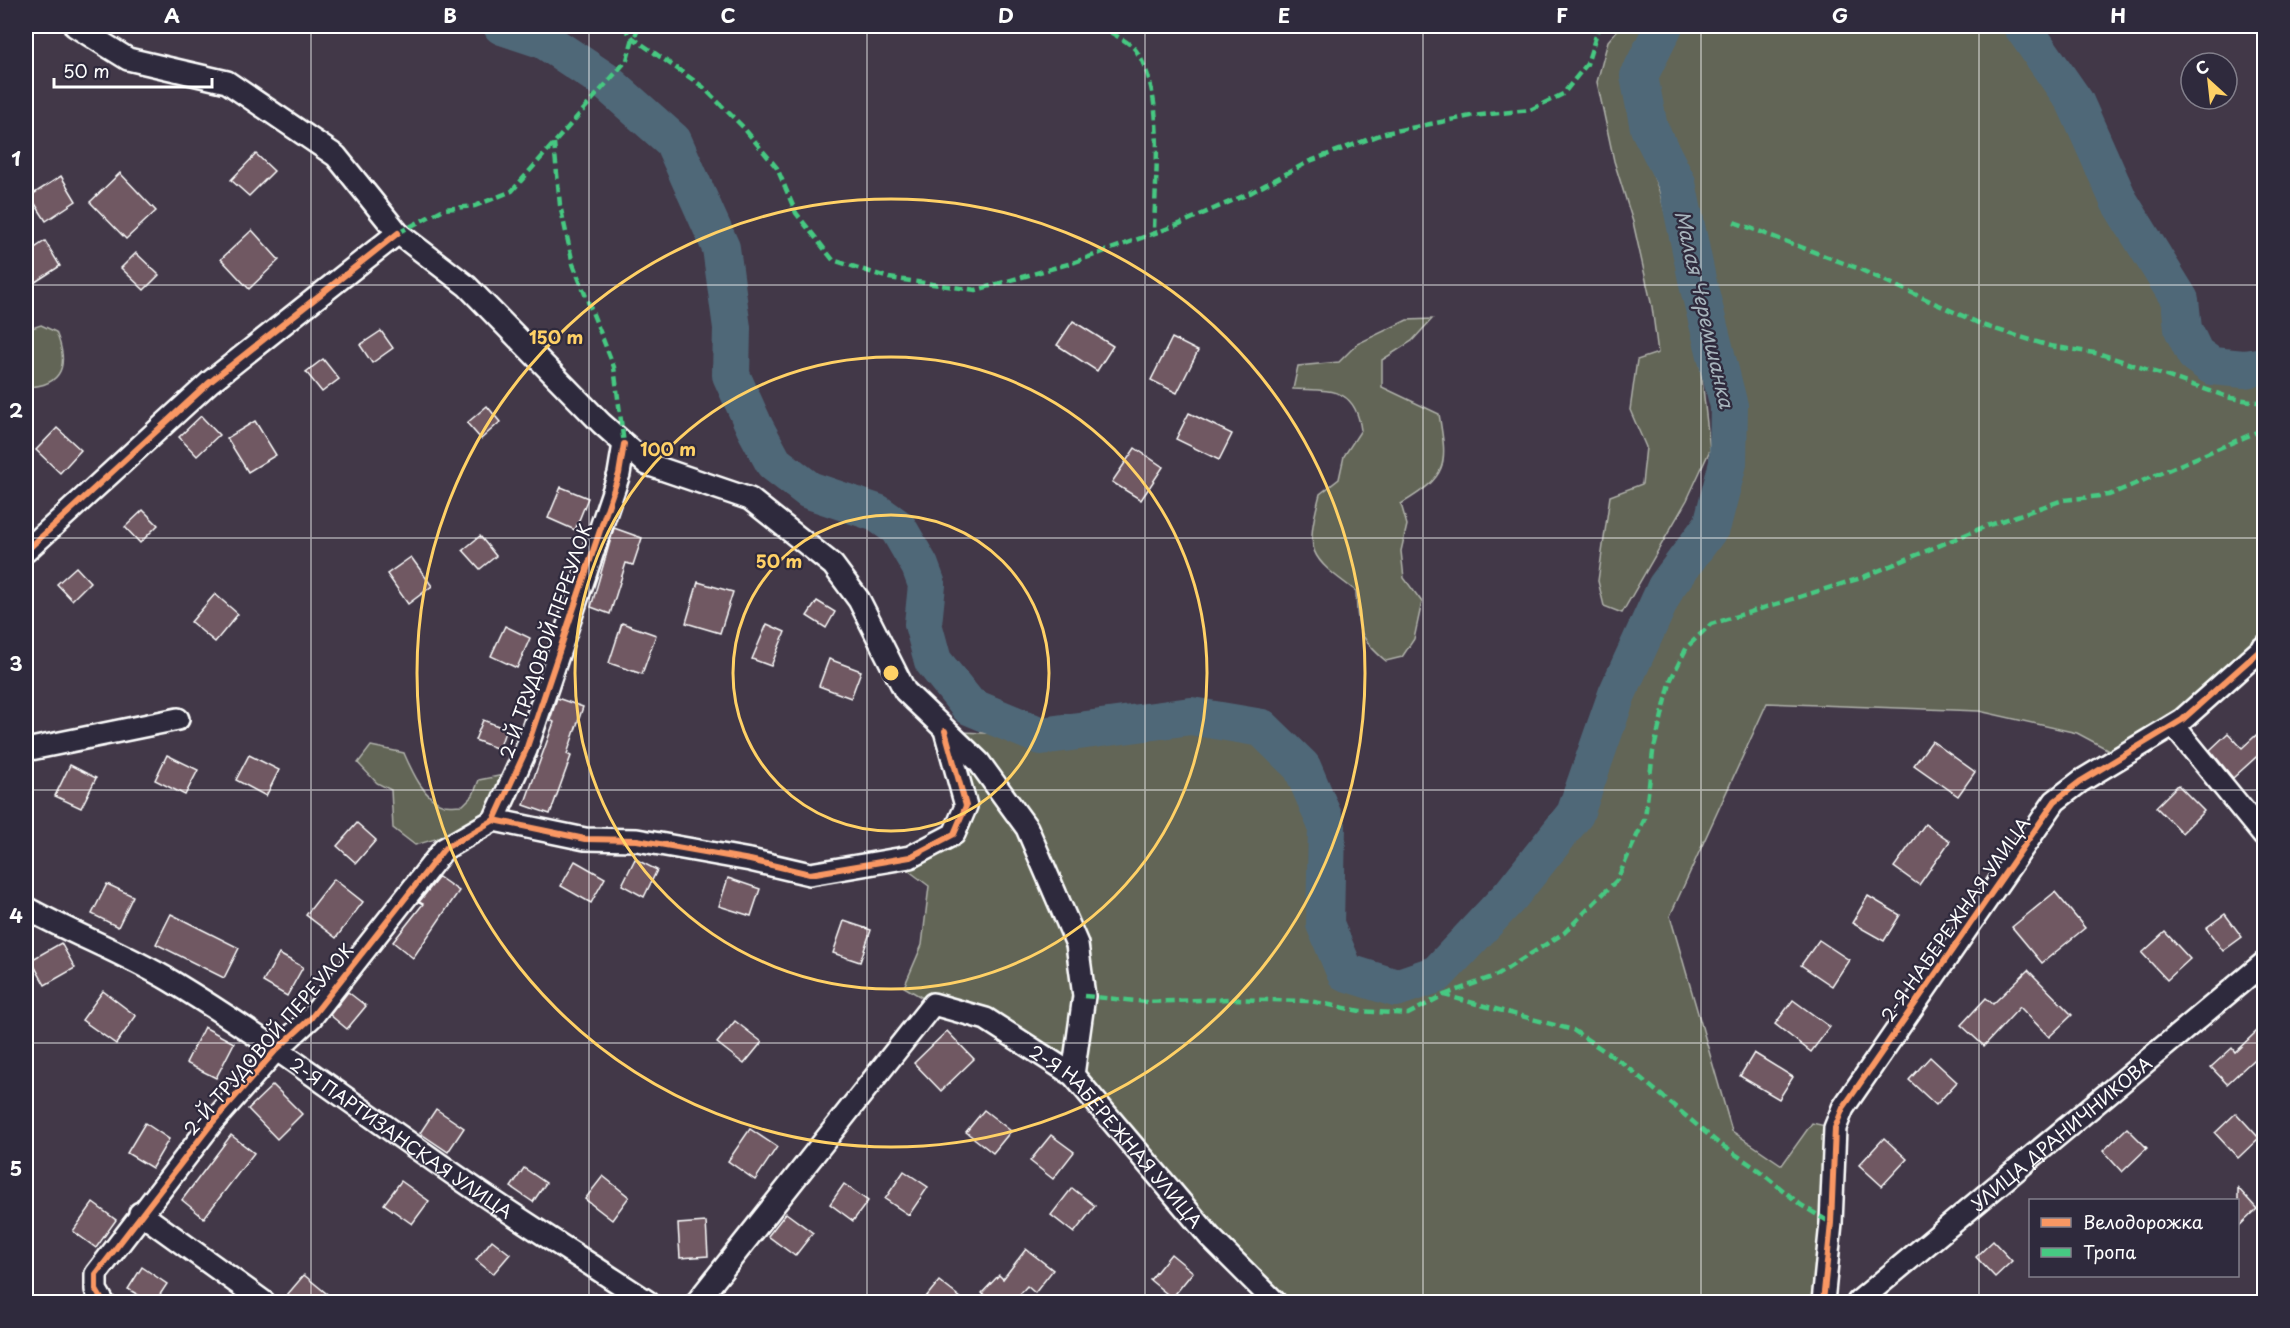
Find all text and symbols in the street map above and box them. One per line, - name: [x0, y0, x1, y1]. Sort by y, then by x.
- text: A: [164, 0, 180, 30]
- text: B: [443, 0, 457, 30]
- text: C: [720, 0, 736, 30]
- text: D: [998, 0, 1014, 30]
- text: E: [1278, 0, 1290, 30]
- text: F: [1556, 0, 1568, 30]
- text: G: [1832, 0, 1848, 30]
- text: H: [2110, 0, 2126, 30]
- scale bar: [54, 51, 212, 89]
- north arrow: [2179, 51, 2239, 111]
- text: С: [2191, 53, 2213, 80]
- text: 50 m: [63, 57, 110, 84]
- text: 1: [11, 143, 21, 173]
- water label: Малая Черемшанка: [1668, 207, 1743, 412]
- text: 150 m: [529, 323, 583, 350]
- text: 2: [9, 395, 23, 425]
- text: 100 m: [640, 435, 696, 462]
- street label: 2-Й ТРУДОВОЙ ПЕРЕУЛОК: [492, 520, 598, 762]
- text: 50 m: [756, 547, 802, 574]
- text: 3: [9, 648, 23, 678]
- centre of rings: [881, 663, 901, 683]
- street label: 2-Я НАБЕРЕЖНАЯ УЛИЦА: [1874, 811, 2036, 1027]
- text: 4: [9, 900, 23, 930]
- street label: 2-Й ТРУДОВОЙ ПЕРЕУЛОК: [177, 937, 359, 1141]
- street label: 2-Я НАБЕРЕЖНАЯ УЛИЦА: [1025, 1037, 1210, 1233]
- street label: УЛИЦА ДРАНИЧНИКОВА: [1964, 1049, 2157, 1216]
- street label: 2-Я ПАРТИЗАНСКАЯ УЛИЦА: [285, 1050, 519, 1224]
- text: 5: [10, 1153, 22, 1183]
- legend: [2029, 1199, 2239, 1277]
- text: Велодорожка: [2083, 1208, 2204, 1235]
- text: Тропа: [2083, 1238, 2136, 1265]

